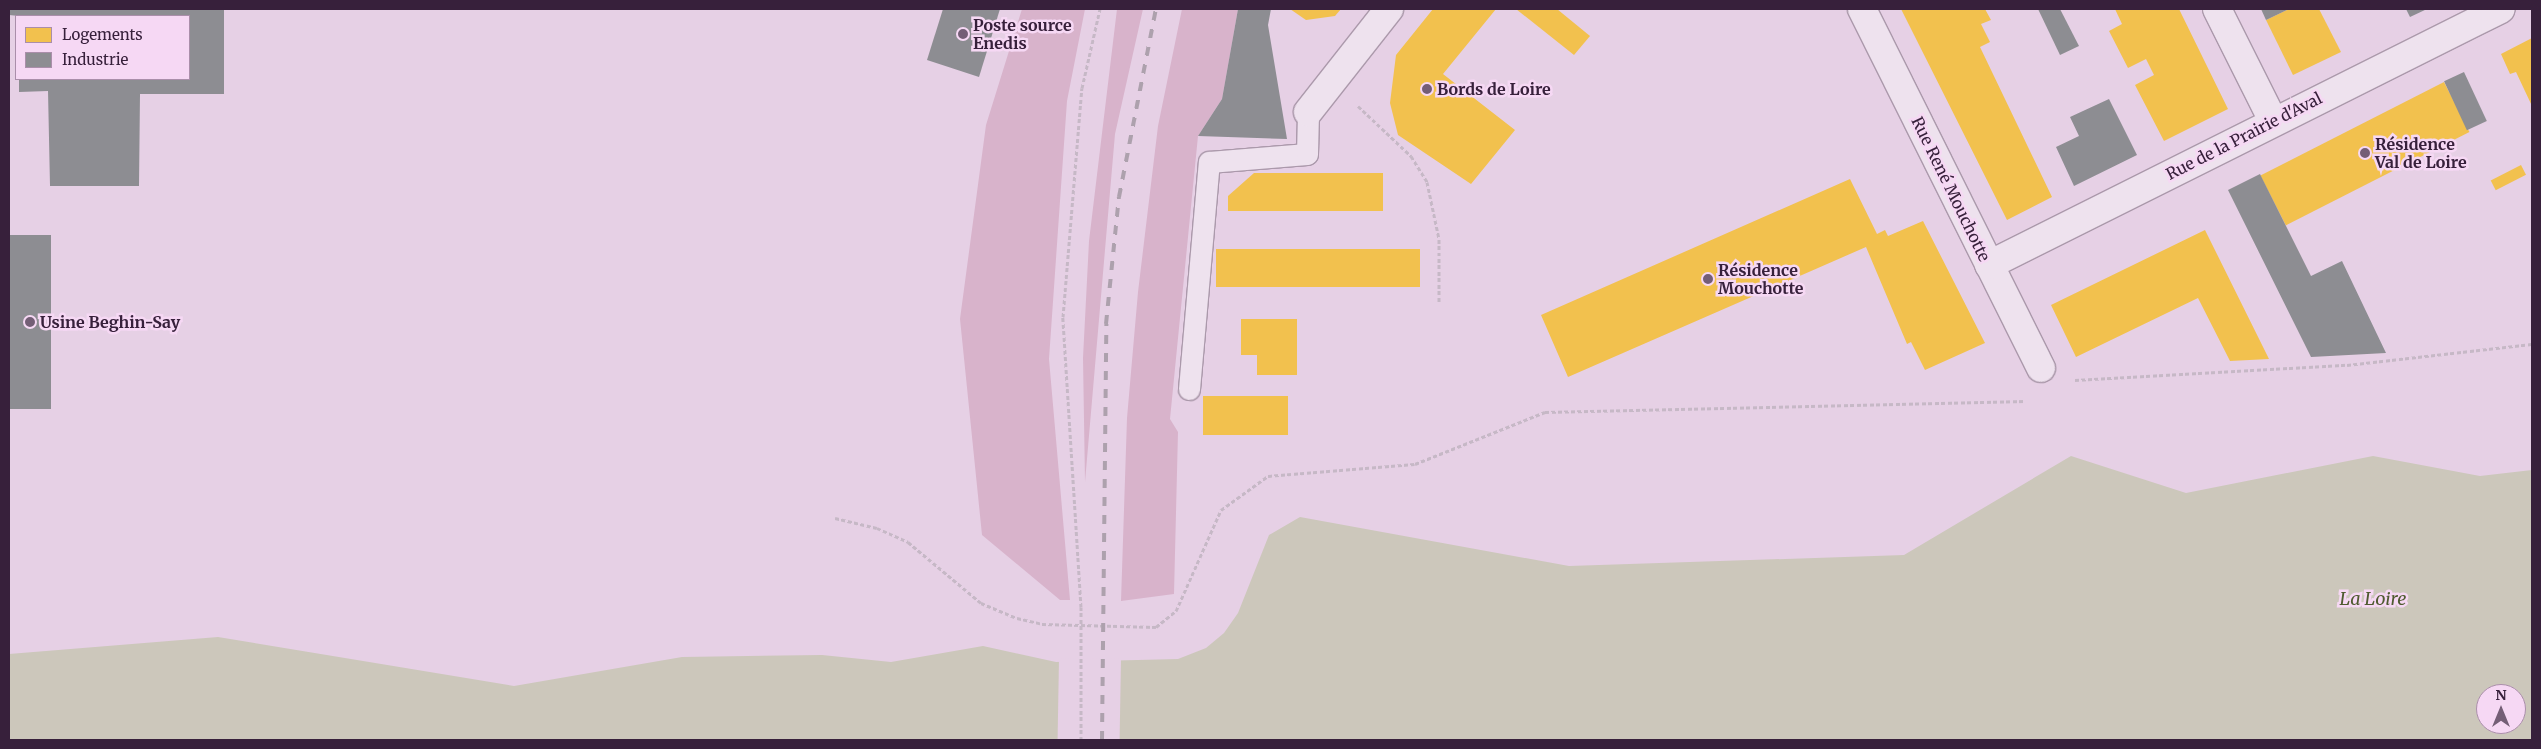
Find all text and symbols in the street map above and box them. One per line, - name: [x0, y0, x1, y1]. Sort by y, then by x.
- legend: [15, 15, 190, 80]
- place label: Poste source Enedis: [973, 15, 1072, 53]
- text: Logements: [62, 25, 143, 44]
- marker: Poste source Enedis: [957, 28, 969, 40]
- text: Industrie: [62, 50, 128, 69]
- place label: Bords de Loire: [1437, 79, 1551, 99]
- marker: Bords de Loire: [1421, 83, 1433, 95]
- street label: Rue de la Prairie d'Aval: [2163, 88, 2325, 184]
- street label: Rue René Mouchotte: [1908, 114, 1994, 264]
- place label: Résidence Val de Loire: [2375, 134, 2467, 172]
- marker: Résidence Val de Loire: [2359, 147, 2371, 159]
- place label: Résidence Mouchotte: [1718, 260, 1803, 298]
- marker: Résidence Mouchotte: [1702, 273, 1714, 285]
- place label: Usine Beghin-Say: [40, 312, 180, 332]
- marker: Usine Beghin-Say: [24, 316, 36, 328]
- water label: La Loire: [2340, 588, 2406, 610]
- north arrow: [2476, 684, 2526, 734]
- text: N: [2495, 686, 2507, 704]

